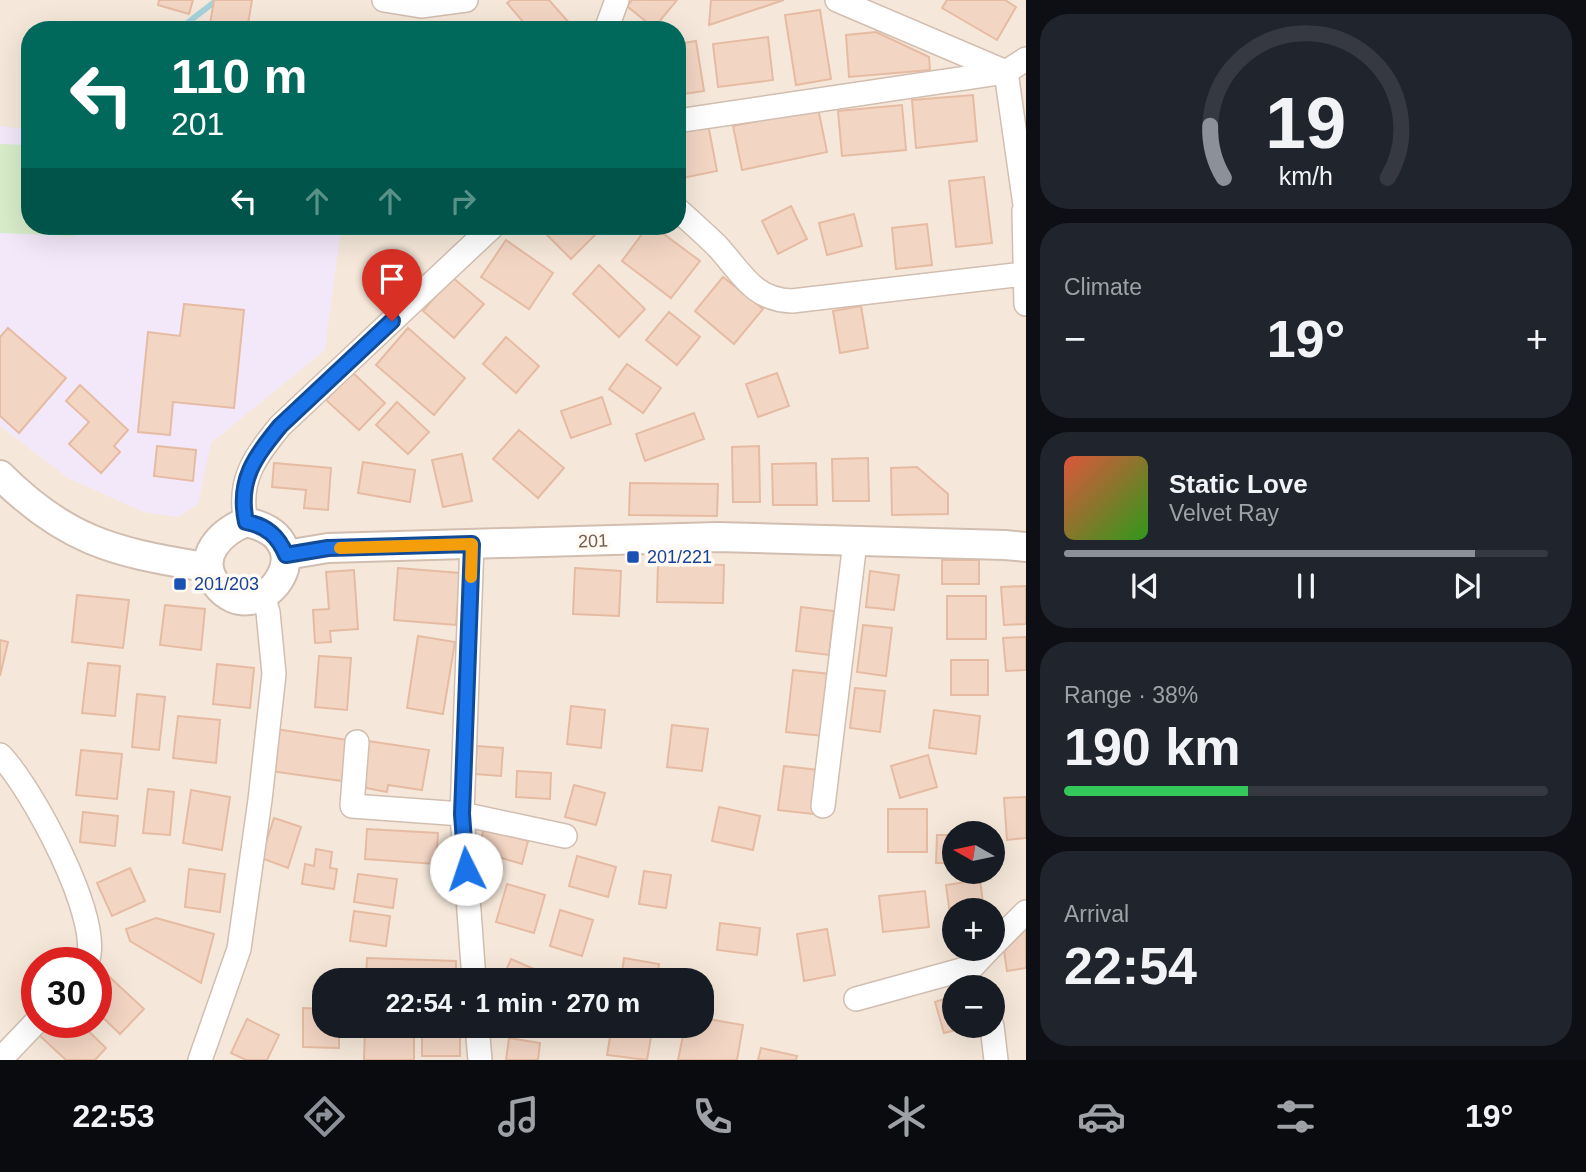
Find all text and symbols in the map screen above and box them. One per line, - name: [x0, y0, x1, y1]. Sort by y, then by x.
- icon: left: [56, 49, 147, 140]
- text: 110 m: [171, 49, 307, 103]
- text: 19: [1266, 82, 1346, 163]
- text: 201: [171, 106, 224, 142]
- text: km/h: [1279, 161, 1333, 189]
- icon: left: [225, 182, 263, 220]
- icon: ahead: [298, 182, 336, 220]
- icon: ahead: [371, 182, 409, 220]
- icon: right: [444, 182, 482, 220]
- pin: [362, 249, 422, 321]
- icon: arrive: [373, 260, 411, 298]
- text: Climate: [1064, 274, 1142, 300]
- text: 19°: [1267, 310, 1345, 368]
- text: −: [1064, 318, 1086, 360]
- text: +: [1526, 318, 1548, 360]
- text: Static Love: [1169, 469, 1308, 499]
- text: Velvet Ray: [1169, 500, 1279, 526]
- street label: 201: [578, 530, 608, 552]
- place label: 201/221: [647, 547, 712, 567]
- marker: 201/221: [625, 549, 641, 565]
- icon: previous: [1126, 567, 1164, 605]
- icon: pause: [1287, 567, 1325, 605]
- icon: next: [1448, 567, 1486, 605]
- place label: 201/203: [194, 574, 259, 594]
- marker: 201/203: [172, 576, 188, 592]
- text: Range · 38%: [1064, 682, 1198, 708]
- text: 190 km: [1064, 718, 1240, 776]
- north arrow: [942, 821, 1004, 884]
- map controls: [942, 821, 1005, 1038]
- position arrow: [429, 832, 503, 906]
- button: +: [942, 898, 1005, 961]
- text: Arrival: [1064, 901, 1129, 927]
- text: 22:54: [1064, 937, 1197, 995]
- speed limit sign: 30: [21, 947, 112, 1038]
- button: −: [942, 975, 1005, 1038]
- text: 22:54 · 1 min · 270 m: [386, 988, 640, 1018]
- icon: directions: [300, 1092, 349, 1141]
- icon: music: [494, 1092, 543, 1141]
- icon: phone: [688, 1092, 737, 1141]
- icon: climate: [882, 1092, 931, 1141]
- icon: car: [1077, 1092, 1126, 1141]
- icon: filters: [1271, 1092, 1320, 1141]
- text: 22:53: [73, 1098, 154, 1134]
- text: 19°: [1465, 1098, 1513, 1134]

